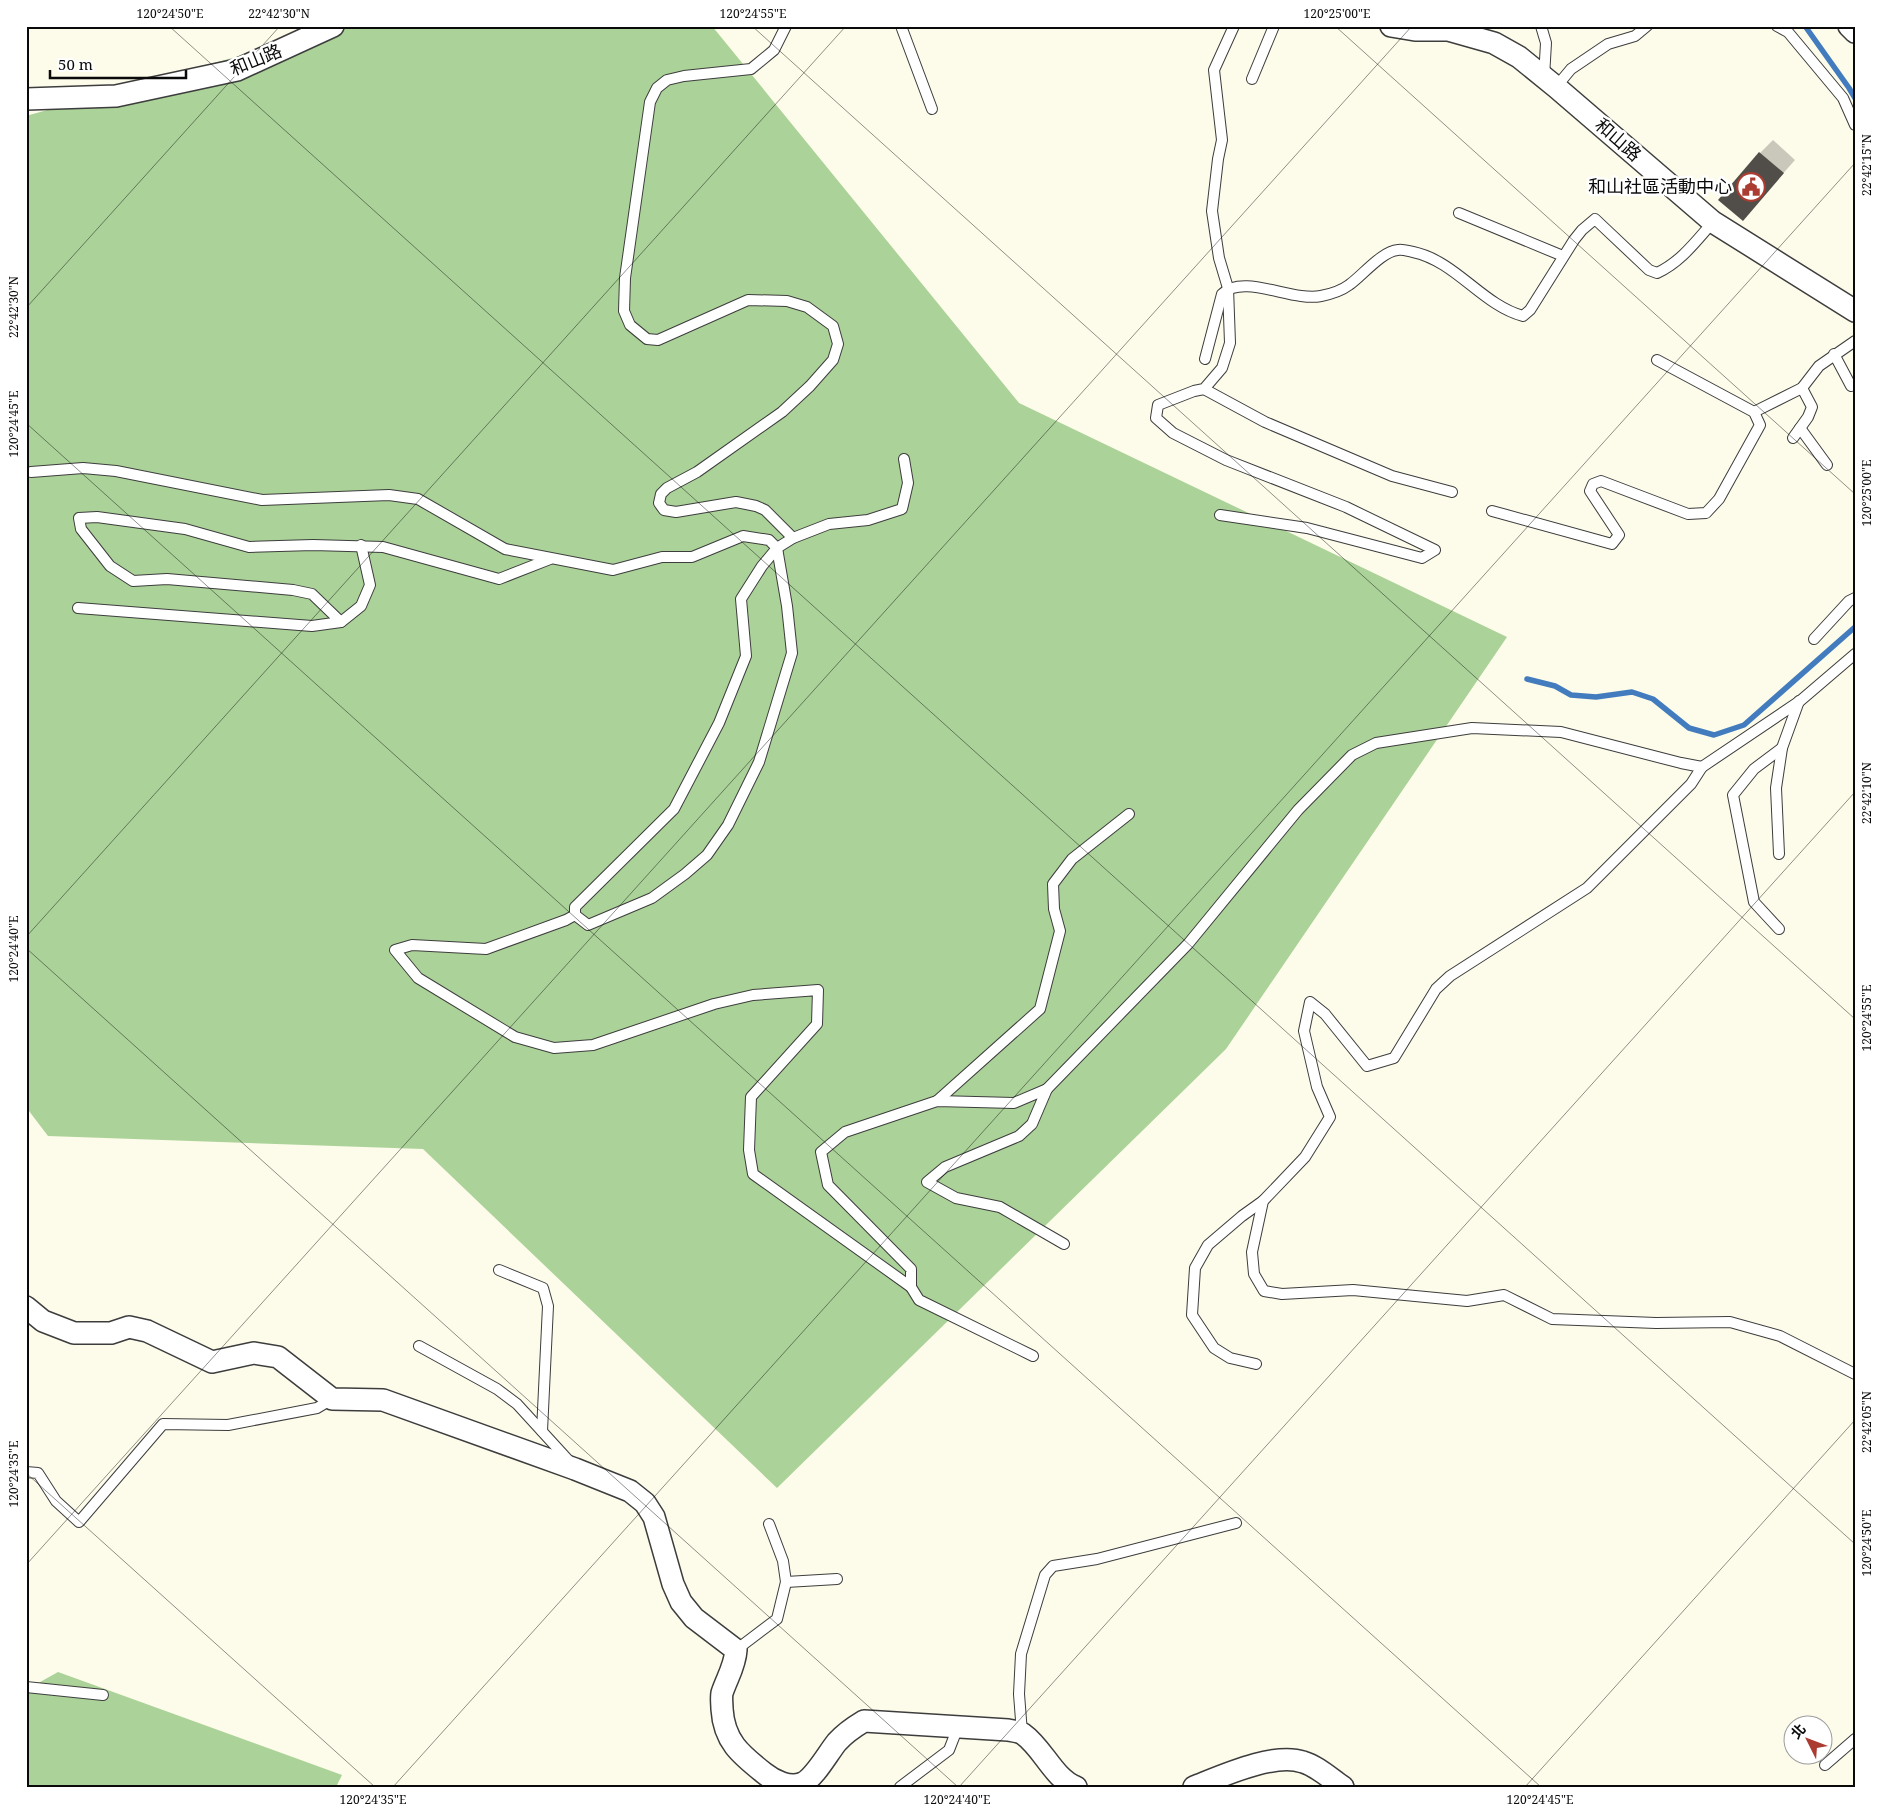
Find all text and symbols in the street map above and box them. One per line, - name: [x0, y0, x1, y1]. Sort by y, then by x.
- text: 120°24'50"E: [137, 5, 203, 22]
- text: 22°42'30"N: [248, 5, 310, 22]
- text: 120°24'55"E: [720, 5, 786, 22]
- text: 120°25'00"E: [1304, 5, 1370, 22]
- street label: 和山路: [226, 38, 285, 80]
- scale bar: [50, 48, 186, 80]
- text: 50 m: [58, 54, 93, 74]
- street label: 和山路: [1590, 112, 1647, 166]
- text: 22°42'15"N: [1858, 134, 1875, 196]
- public building icon: 和山社區活動中心: [1736, 172, 1766, 202]
- place label: 和山社區活動中心: [1588, 174, 1732, 198]
- text: 22°42'30"N: [5, 276, 22, 338]
- text: 120°24'45"E: [5, 391, 22, 457]
- text: 120°25'00"E: [1858, 460, 1875, 526]
- text: 22°42'10"N: [1858, 762, 1875, 824]
- text: 120°24'40"E: [5, 916, 22, 982]
- text: 120°24'55"E: [1858, 985, 1875, 1051]
- text: 22°42'05"N: [1858, 1391, 1875, 1453]
- text: 120°24'35"E: [5, 1441, 22, 1507]
- text: 120°24'50"E: [1858, 1510, 1875, 1576]
- north arrow: [1784, 1716, 1834, 1766]
- text: 北: [1786, 1719, 1810, 1743]
- text: 120°24'35"E: [340, 1791, 406, 1808]
- text: 120°24'40"E: [924, 1791, 990, 1808]
- text: 120°24'45"E: [1507, 1791, 1573, 1808]

